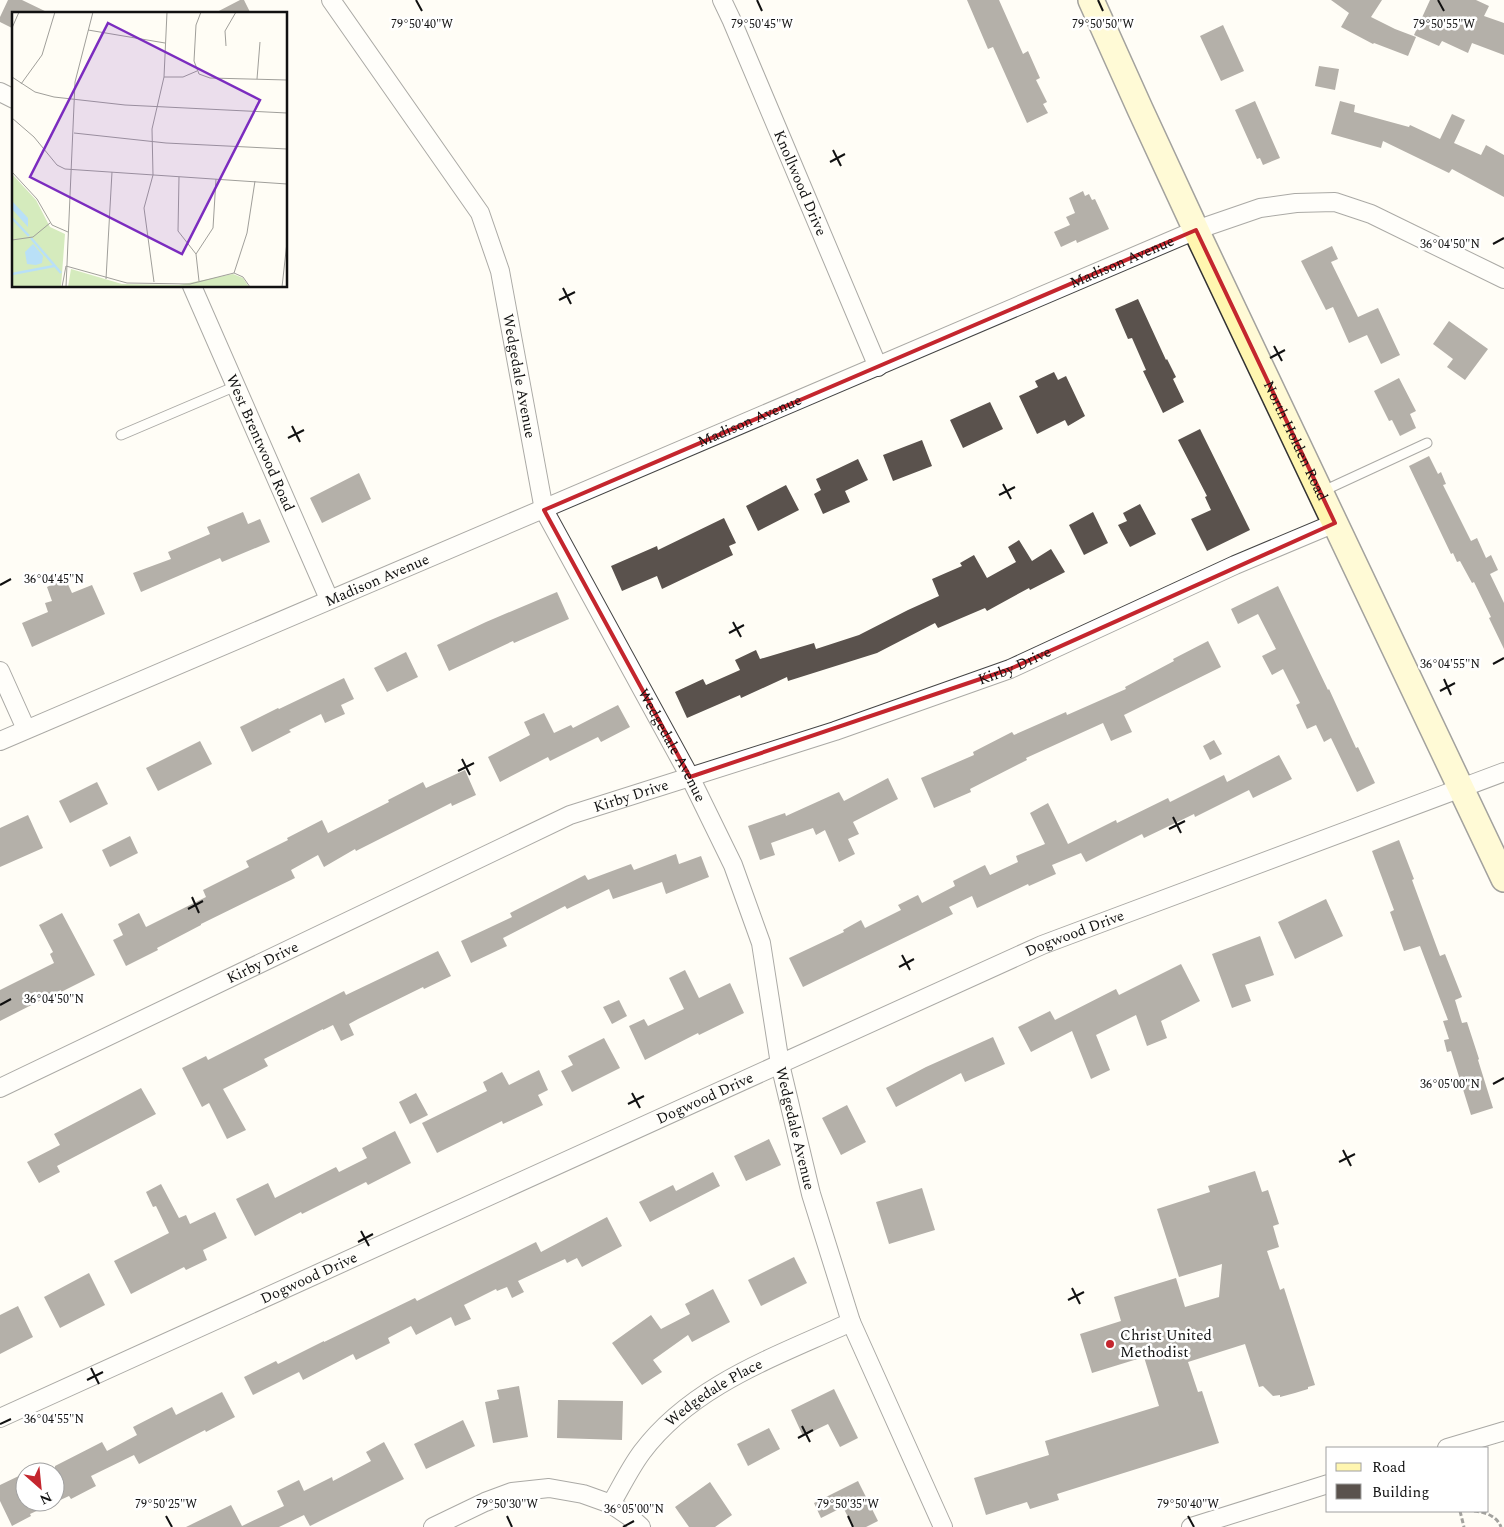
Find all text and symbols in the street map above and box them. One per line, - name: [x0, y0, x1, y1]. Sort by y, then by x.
- inset map: [12, 12, 288, 288]
- text: 79°50'40"W: [391, 15, 453, 34]
- text: 79°50'45"W: [731, 15, 793, 34]
- text: 79°50'50"W: [1072, 15, 1134, 34]
- text: 79°50'55"W: [1413, 15, 1475, 34]
- street label: Knollwood Drive: [768, 126, 833, 239]
- street label: Madison Avenue: [1066, 229, 1178, 294]
- text: 36°04'50"N: [1420, 235, 1480, 254]
- street label: Wedgedale Avenue: [497, 312, 542, 440]
- street label: West Brentwood Road: [220, 370, 301, 515]
- street label: North Holden Road: [1257, 377, 1334, 505]
- street label: Madison Avenue: [694, 388, 805, 453]
- street label: Madison Avenue: [321, 547, 433, 612]
- text: 36°04'45"N: [24, 570, 84, 589]
- street label: Kirby Drive: [975, 640, 1055, 691]
- text: 36°04'55"N: [1420, 655, 1480, 674]
- street label: Wedgedale Avenue: [632, 684, 712, 806]
- street label: Kirby Drive: [591, 773, 671, 818]
- street label: Dogwood Drive: [1021, 904, 1127, 963]
- street label: Kirby Drive: [223, 935, 302, 989]
- text: 36°04'50"N: [24, 990, 84, 1009]
- street label: Wedgedale Avenue: [770, 1064, 821, 1192]
- street label: Dogwood Drive: [652, 1066, 757, 1130]
- text: 36°05'00"N: [1420, 1075, 1480, 1094]
- street label: Dogwood Drive: [256, 1246, 361, 1310]
- place label: Christ United Methodist: [1120, 1324, 1212, 1364]
- marker: Christ United Methodist: [1104, 1338, 1116, 1350]
- street label: Wedgedale Place: [660, 1352, 766, 1432]
- text: 36°04'55"N: [24, 1410, 84, 1429]
- legend: [1326, 1447, 1489, 1512]
- text: Road: [1372, 1456, 1406, 1479]
- north arrow: [15, 1462, 65, 1512]
- text: Building: [1372, 1481, 1429, 1504]
- text: N: [36, 1486, 56, 1510]
- text: 79°50'25"W: [135, 1495, 197, 1514]
- text: 79°50'30"W: [476, 1495, 538, 1514]
- text: 79°50'35"W: [817, 1495, 879, 1514]
- text: 79°50'40"W: [1157, 1495, 1219, 1514]
- text: 36°05'00"N: [604, 1500, 664, 1519]

